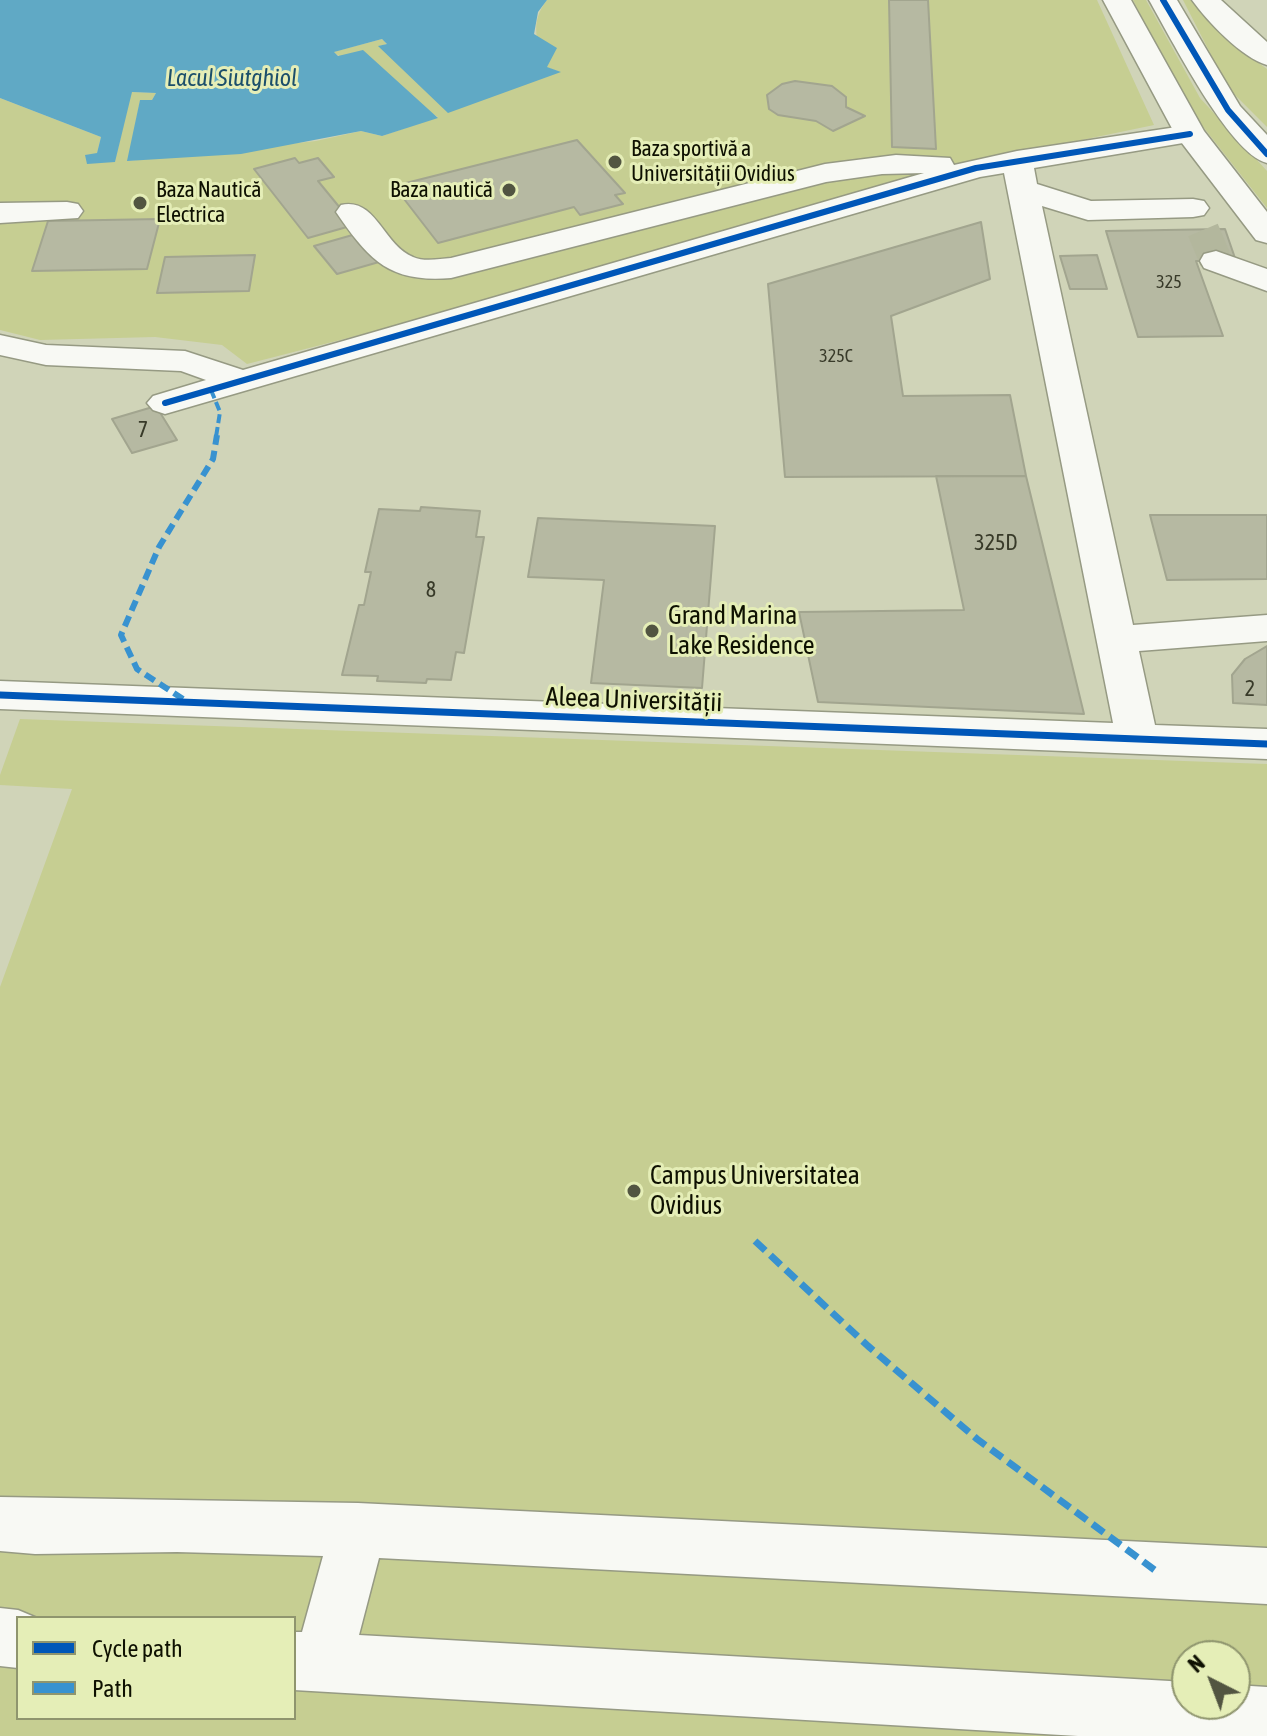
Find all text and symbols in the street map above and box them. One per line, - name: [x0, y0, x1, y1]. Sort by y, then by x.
- water label: Lacul Siutghiol: [167, 64, 297, 92]
- place label: Baza sportivă a Universității Ovidius: [631, 136, 795, 188]
- marker: Baza sportivă a Universității Ovidius: [606, 153, 624, 171]
- place label: Baza Nautică Electrica: [156, 177, 261, 228]
- place label: Baza nautică: [390, 177, 493, 203]
- marker: Baza nautică: [500, 181, 518, 199]
- marker: Baza Nautică Electrica: [131, 194, 149, 212]
- house number: 325: [1156, 271, 1182, 293]
- house number: 325C: [819, 345, 853, 367]
- house number: 7: [138, 417, 148, 443]
- house number: 325D: [974, 530, 1018, 556]
- house number: 8: [426, 577, 436, 603]
- place label: Grand Marina Lake Residence: [668, 600, 815, 662]
- marker: Grand Marina Lake Residence: [643, 622, 661, 640]
- house number: 2: [1245, 676, 1255, 702]
- street label: Aleea Universității: [545, 681, 723, 719]
- place label: Campus Universitatea Ovidius: [650, 1160, 860, 1222]
- marker: Campus Universitatea Ovidius: [625, 1182, 643, 1200]
- legend: [16, 1616, 296, 1720]
- text: Cycle path: [92, 1635, 183, 1662]
- north arrow: [1171, 1640, 1251, 1720]
- text: N: [1183, 1650, 1210, 1678]
- text: Path: [92, 1675, 133, 1702]

